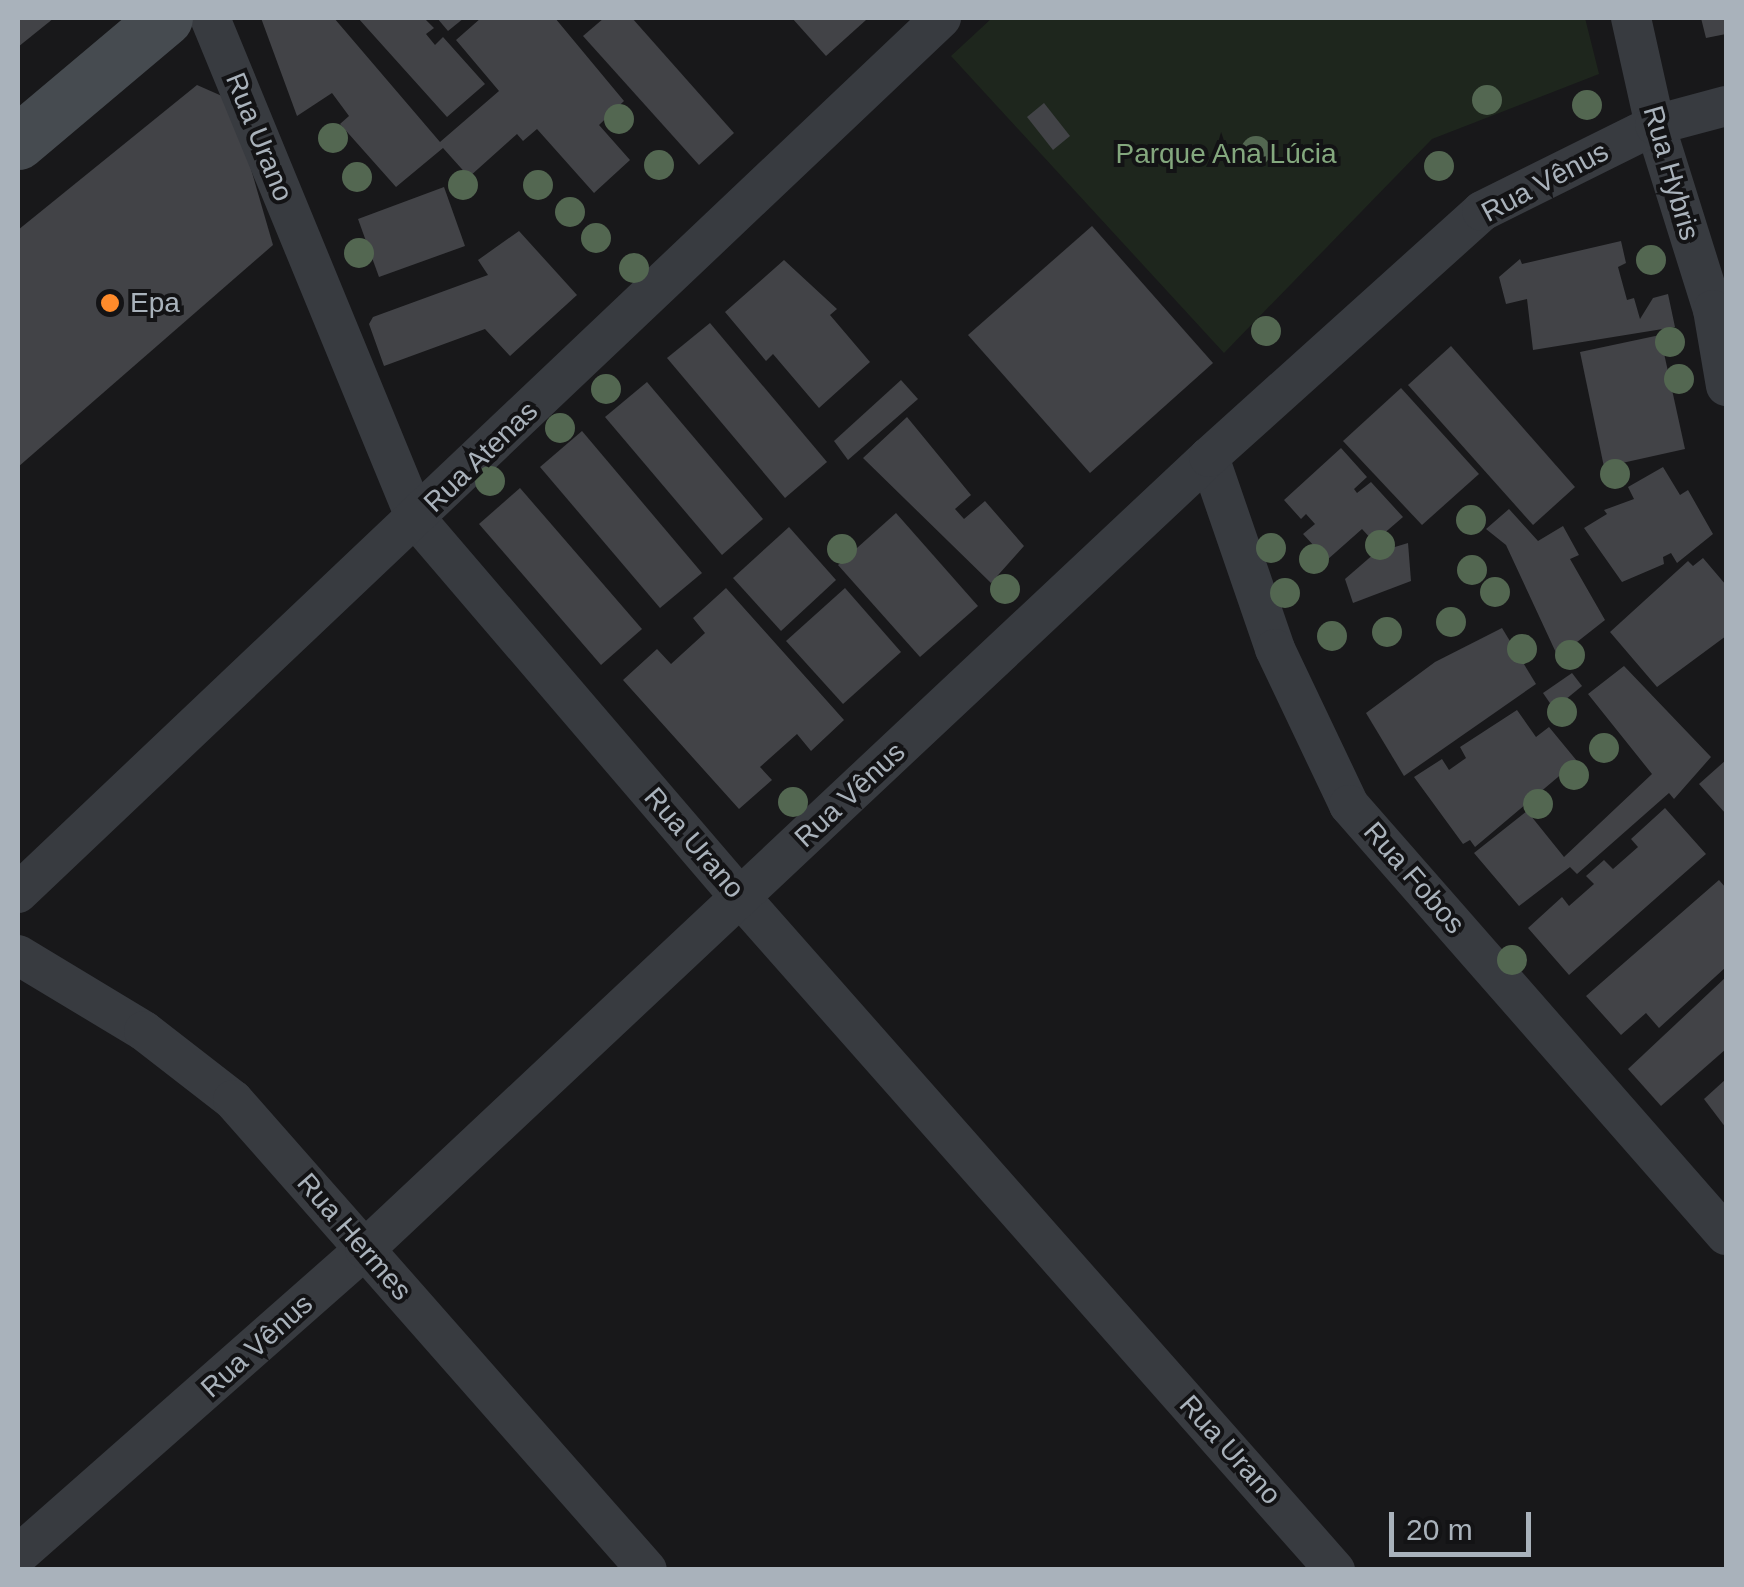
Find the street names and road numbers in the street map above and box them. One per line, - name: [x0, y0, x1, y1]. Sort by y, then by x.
- street label: Rua Urano: [218, 68, 300, 206]
- street label: Rua Hybris: [1636, 102, 1706, 244]
- street label: Rua Vênus: [1476, 135, 1614, 229]
- street label: Rua Atenas: [417, 394, 545, 520]
- street label: Rua Vênus: [788, 735, 912, 855]
- street label: Rua Urano: [637, 781, 751, 905]
- street label: Rua Fobos: [1356, 815, 1472, 941]
- street label: Rua Hermes: [290, 1167, 418, 1307]
- street label: Rua Vênus: [194, 1287, 320, 1405]
- street label: Rua Urano: [1172, 1388, 1288, 1512]

